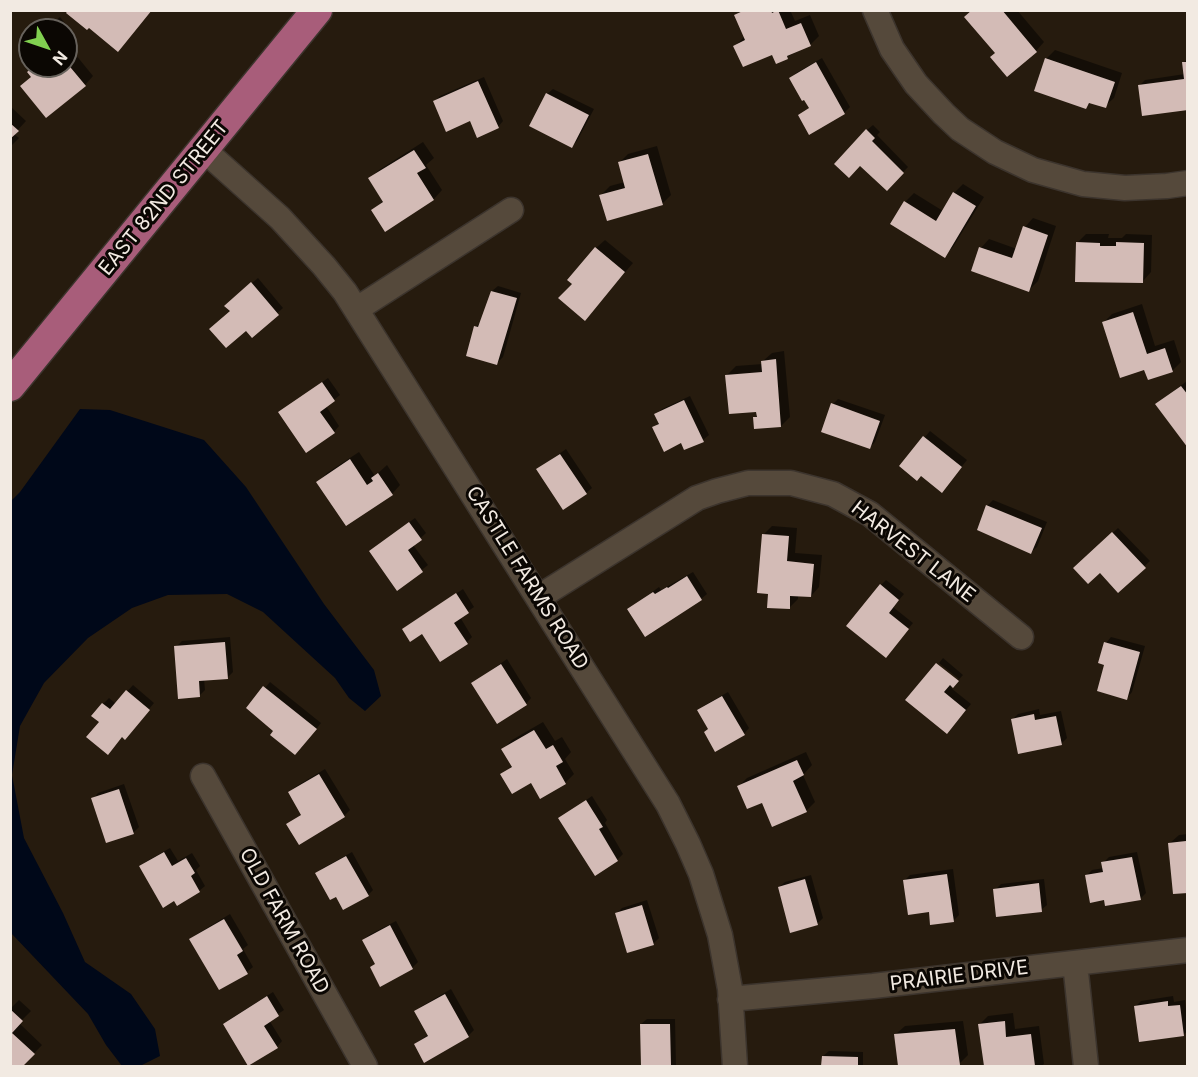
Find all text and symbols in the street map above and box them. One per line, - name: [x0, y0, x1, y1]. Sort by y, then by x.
- north arrow: [18, 18, 78, 78]
- text: N: [49, 47, 72, 69]
- street label: EAST 82ND STREET: [94, 116, 234, 280]
- street label: CASTLE FARMS ROAD: [461, 482, 593, 674]
- street label: HARVEST LANE: [846, 496, 980, 608]
- street label: OLD FARM ROAD: [234, 844, 334, 998]
- street label: PRAIRIE DRIVE: [888, 956, 1030, 996]

